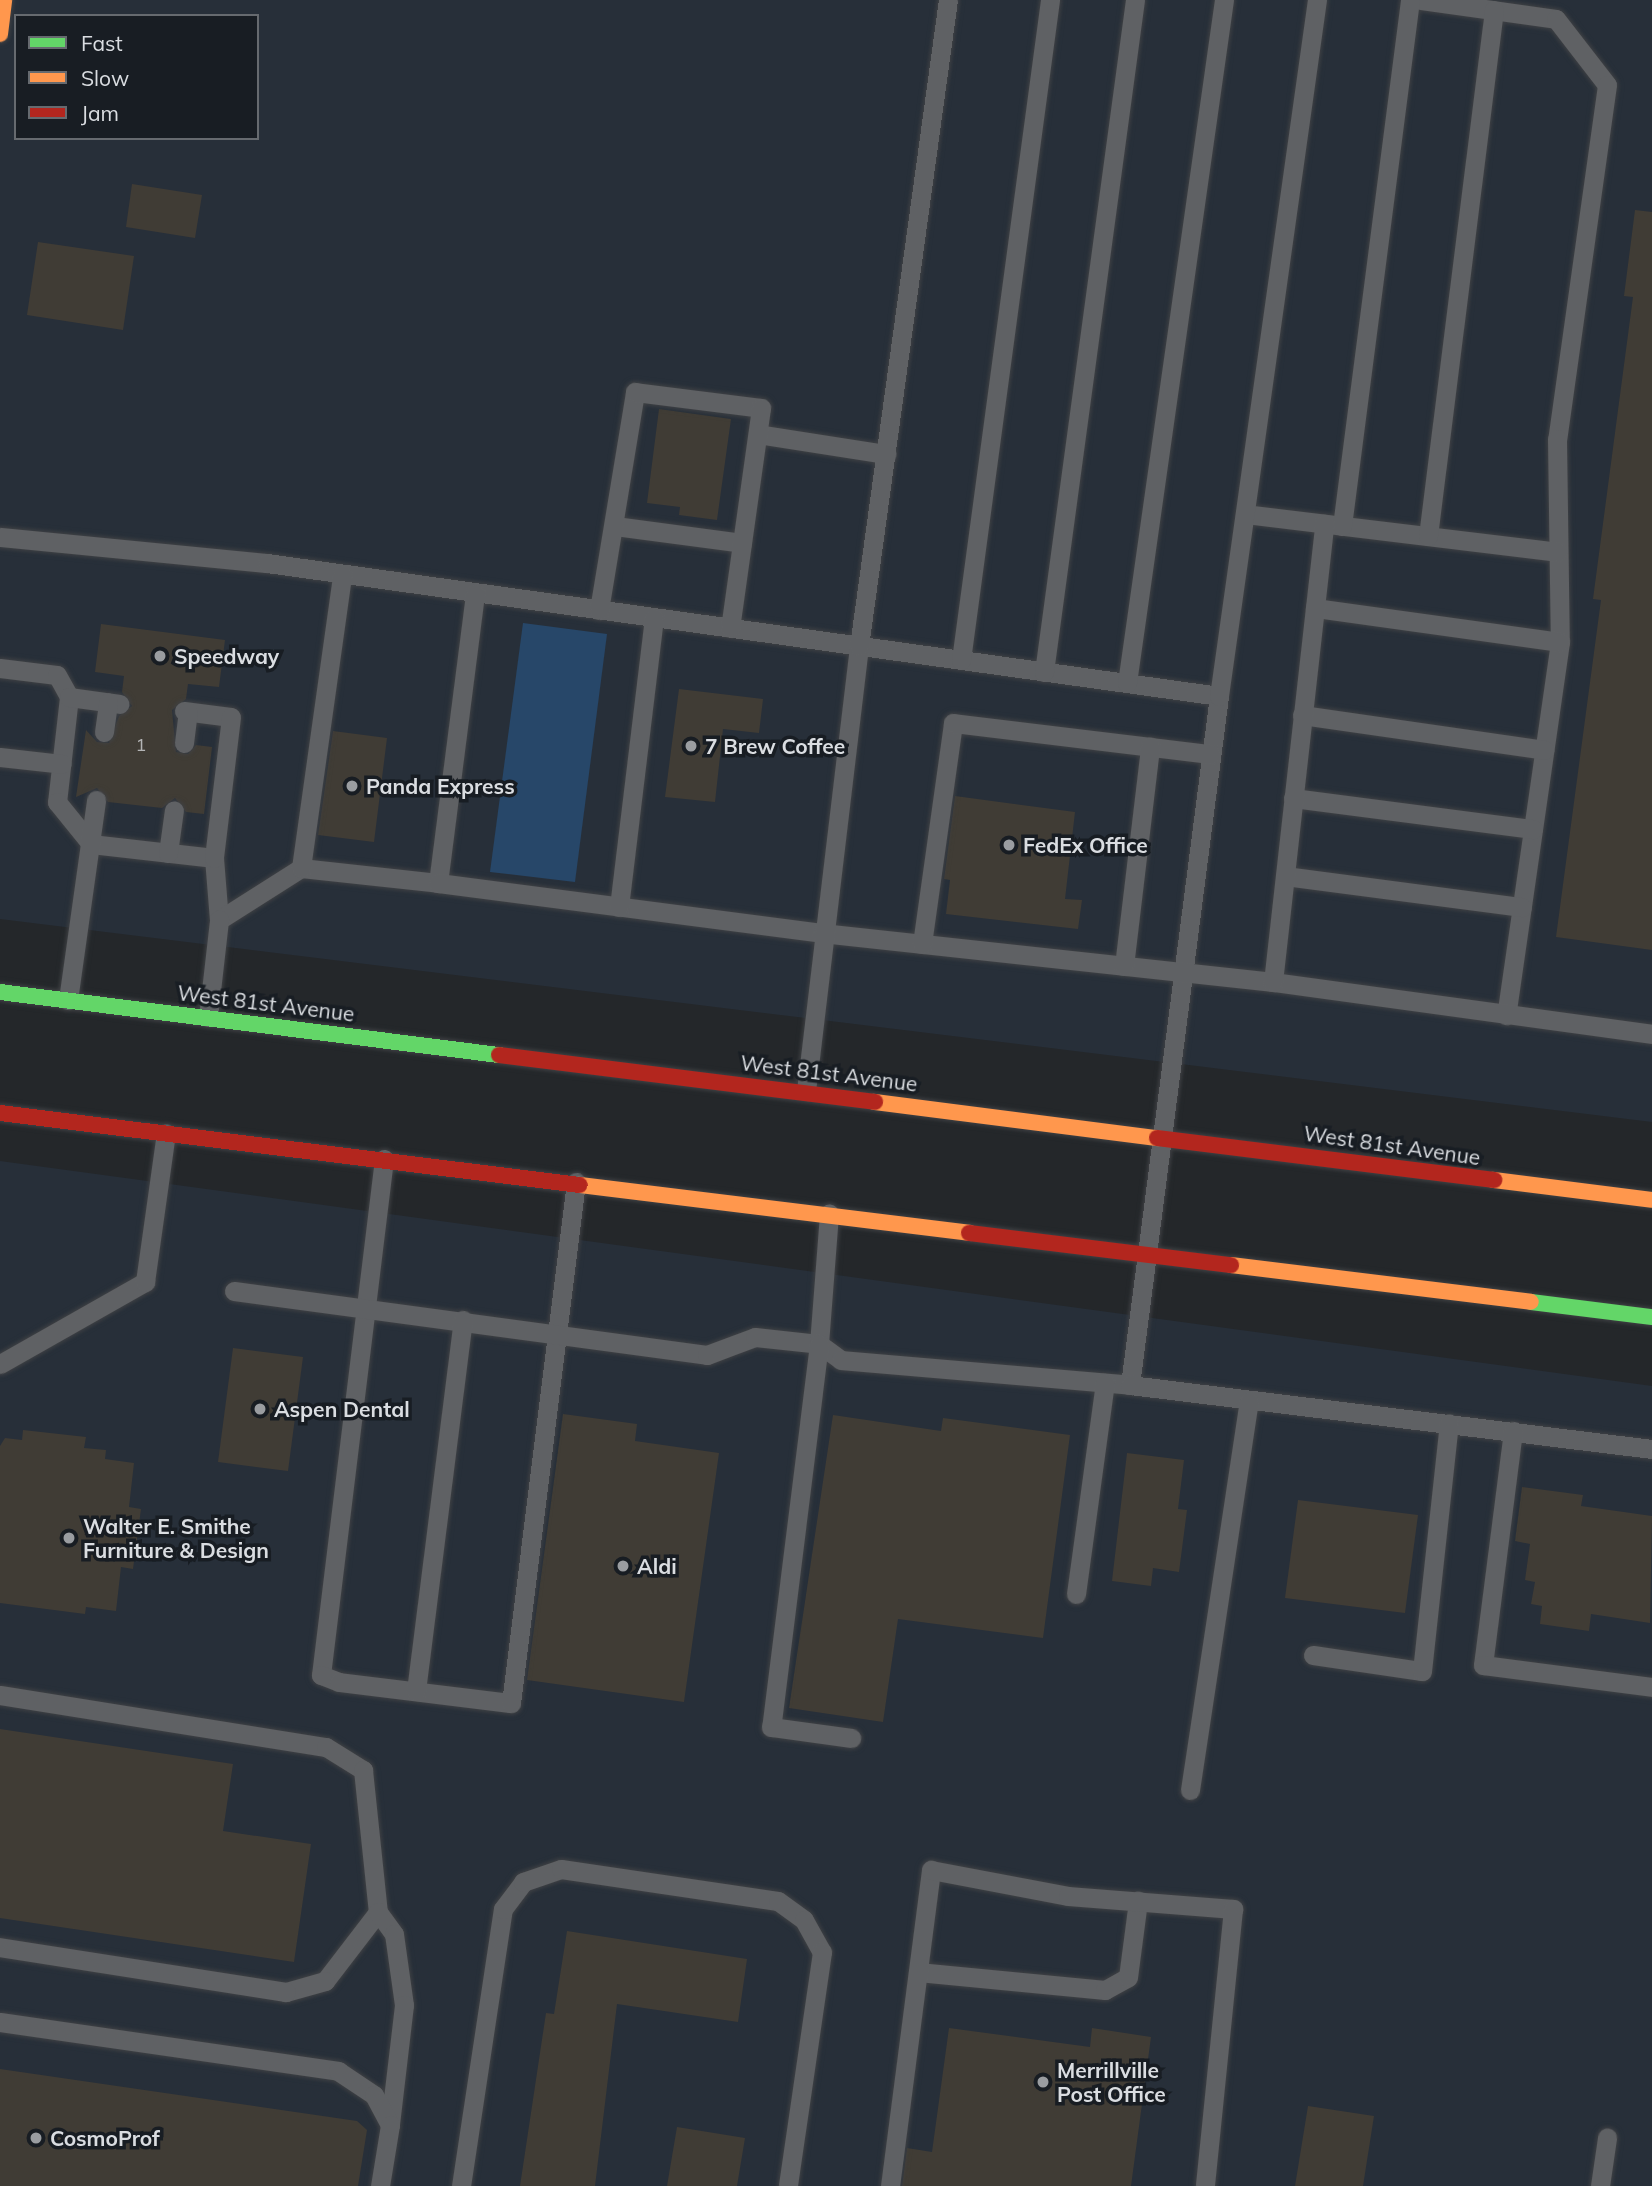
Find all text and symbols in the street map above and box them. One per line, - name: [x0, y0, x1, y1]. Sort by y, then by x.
- legend: [14, 14, 259, 140]
- text: Fast: [81, 30, 123, 56]
- text: Slow: [81, 65, 129, 91]
- text: Jam: [81, 100, 119, 126]
- place label: Speedway: [174, 643, 279, 669]
- marker: Speedway: [152, 648, 168, 664]
- place label: 7 Brew Coffee: [705, 733, 845, 759]
- house number: 1: [136, 734, 146, 756]
- marker: 7 Brew Coffee: [683, 738, 699, 754]
- place label: Panda Express: [366, 773, 515, 799]
- marker: Panda Express: [344, 778, 360, 794]
- place label: FedEx Office: [1023, 832, 1148, 858]
- marker: FedEx Office: [1001, 837, 1017, 853]
- street label: West 81st Avenue: [176, 980, 356, 1026]
- street label: West 81st Avenue: [739, 1050, 919, 1096]
- street label: West 81st Avenue: [1302, 1120, 1482, 1170]
- place label: Aspen Dental: [274, 1396, 410, 1422]
- marker: Aspen Dental: [252, 1401, 268, 1417]
- place label: Walter E. Smithe Furniture & Design: [83, 1513, 269, 1563]
- marker: Walter E. Smithe Furniture & Design: [61, 1530, 77, 1546]
- place label: Aldi: [637, 1553, 677, 1579]
- marker: Aldi: [615, 1558, 631, 1574]
- place label: Merrillville Post Office: [1057, 2057, 1166, 2107]
- marker: Merrillville Post Office: [1035, 2074, 1051, 2090]
- place label: CosmoProf: [50, 2125, 160, 2151]
- marker: CosmoProf: [28, 2130, 44, 2146]

